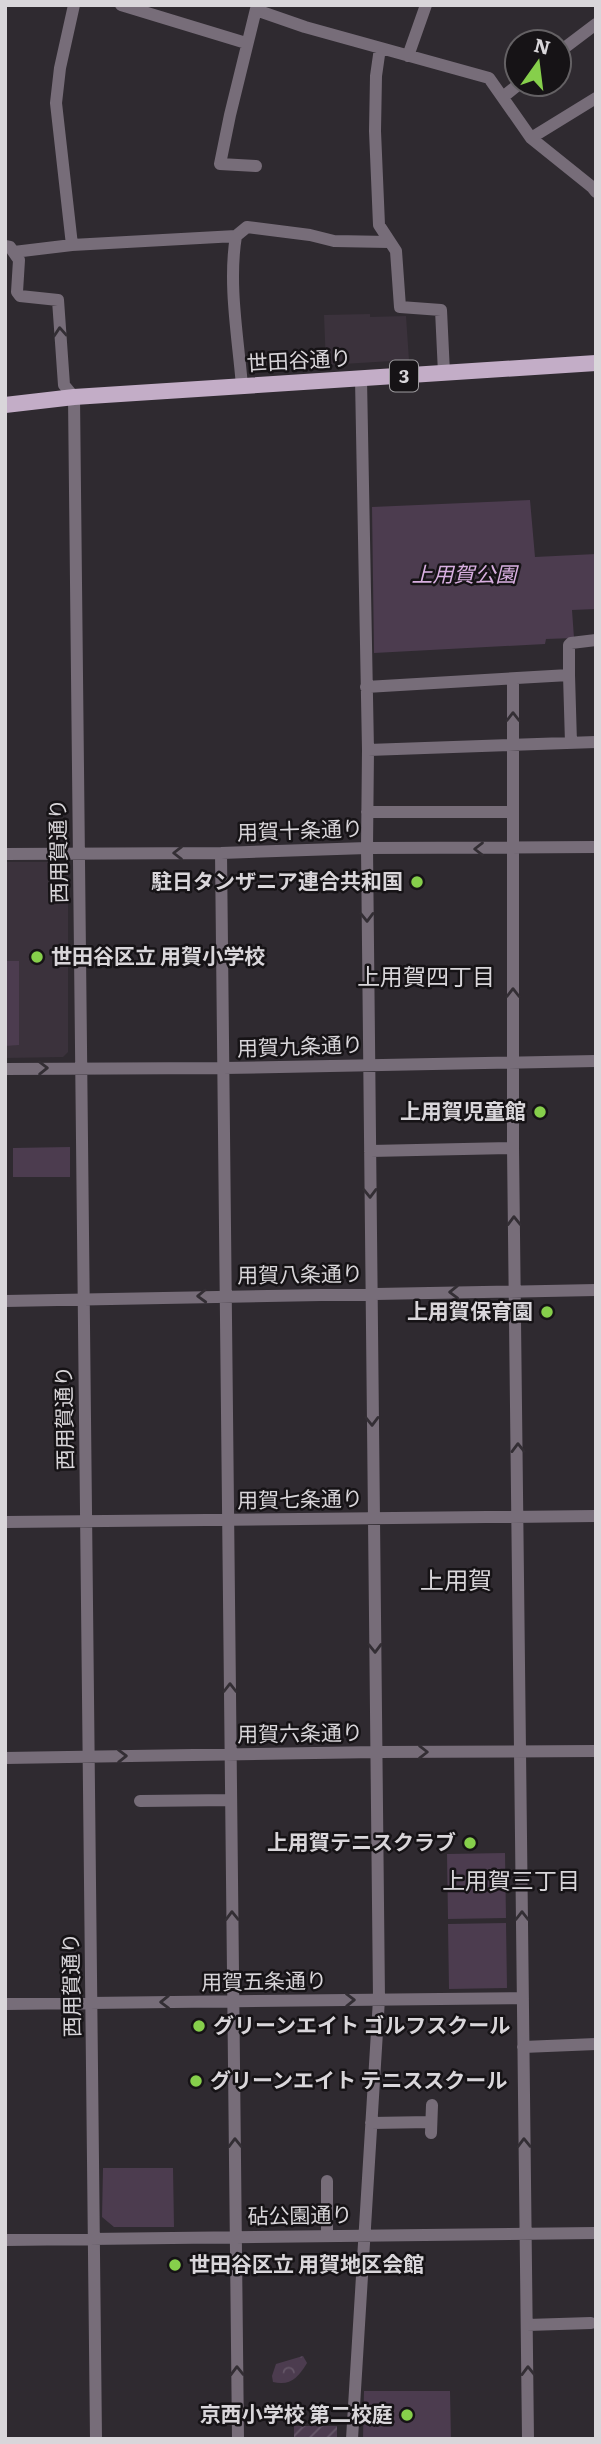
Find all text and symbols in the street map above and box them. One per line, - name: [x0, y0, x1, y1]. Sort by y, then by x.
- north arrow: [503, 28, 573, 98]
- text: N: [531, 30, 554, 61]
- one-way arrow: [53, 326, 68, 337]
- street label: 世田谷通り: [246, 340, 352, 377]
- road number: 3: [390, 360, 418, 392]
- park label: 上用賀公園: [412, 557, 519, 588]
- one-way arrow: [505, 711, 521, 722]
- street label: 西用賀通り: [40, 798, 73, 904]
- street label: 用賀十条通り: [236, 811, 363, 846]
- one-way arrow: [473, 841, 483, 857]
- one-way arrow: [172, 845, 182, 861]
- place label: 駐日タンザニア連合共和国: [151, 864, 403, 895]
- marker: 駐日タンザニア連合共和国: [409, 874, 425, 890]
- one-way arrow: [359, 912, 375, 922]
- place label: 世田谷区立 用賀小学校: [51, 939, 265, 970]
- marker: 世田谷区立 用賀小学校: [29, 949, 45, 965]
- district label: 上用賀四丁目: [357, 958, 495, 992]
- one-way arrow: [505, 988, 521, 998]
- street label: 用賀九条通り: [236, 1027, 363, 1062]
- one-way arrow: [38, 1060, 49, 1076]
- place label: 上用賀児童館: [400, 1094, 526, 1125]
- marker: 上用賀児童館: [532, 1104, 548, 1120]
- one-way arrow: [362, 1188, 378, 1199]
- one-way arrow: [507, 1215, 522, 1226]
- street label: 用賀八条通り: [237, 1256, 363, 1289]
- one-way arrow: [448, 1284, 459, 1299]
- one-way arrow: [196, 1288, 207, 1304]
- place label: 上用賀保育園: [407, 1294, 533, 1325]
- marker: 上用賀保育園: [539, 1304, 555, 1320]
- street label: 西用賀通り: [46, 1365, 79, 1471]
- one-way arrow: [364, 1416, 380, 1426]
- one-way arrow: [510, 1442, 526, 1453]
- street label: 用賀七条通り: [237, 1481, 363, 1514]
- district label: 上用賀: [420, 1561, 492, 1596]
- one-way arrow: [367, 1643, 383, 1654]
- one-way arrow: [222, 1682, 238, 1693]
- street label: 用賀六条通り: [237, 1715, 363, 1748]
- one-way arrow: [419, 1744, 429, 1760]
- one-way arrow: [117, 1748, 128, 1763]
- place label: 上用賀テニスクラブ: [267, 1825, 456, 1856]
- marker: 上用賀テニスクラブ: [462, 1835, 478, 1851]
- district label: 上用賀三丁目: [442, 1862, 580, 1896]
- one-way arrow: [224, 1910, 240, 1920]
- one-way arrow: [514, 1910, 530, 1920]
- street label: 西用賀通り: [53, 1932, 86, 2038]
- street label: 用賀五条通り: [201, 1963, 327, 1996]
- one-way arrow: [345, 1992, 356, 2008]
- one-way arrow: [159, 1994, 169, 2010]
- place label: グリーンエイト ゴルフスクール: [213, 2008, 510, 2039]
- marker: グリーンエイト ゴルフスクール: [191, 2018, 207, 2034]
- place label: グリーンエイト テニススクール: [210, 2063, 507, 2094]
- marker: グリーンエイト テニススクール: [188, 2073, 204, 2089]
- one-way arrow: [227, 2137, 243, 2148]
- one-way arrow: [517, 2137, 532, 2148]
- street label: 砧公園通り: [247, 2197, 353, 2230]
- place label: 世田谷区立 用賀地区会館: [189, 2247, 424, 2278]
- marker: 世田谷区立 用賀地区会館: [167, 2257, 183, 2273]
- one-way arrow: [230, 2365, 245, 2376]
- one-way arrow: [520, 2365, 536, 2375]
- place label: 京西小学校 第二校庭: [200, 2397, 393, 2428]
- marker: 京西小学校 第二校庭: [399, 2407, 415, 2423]

